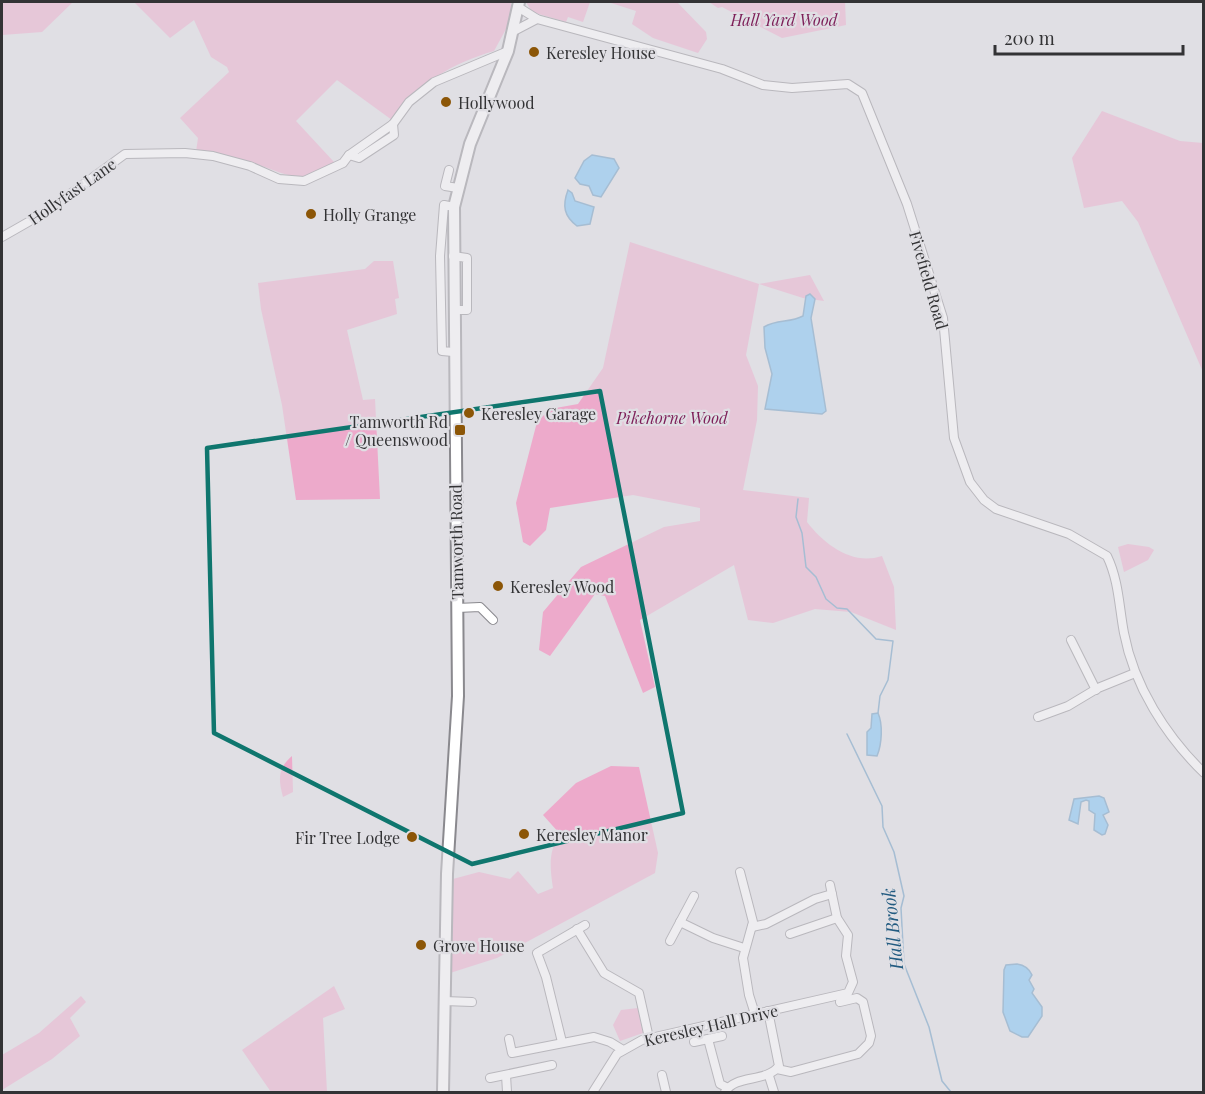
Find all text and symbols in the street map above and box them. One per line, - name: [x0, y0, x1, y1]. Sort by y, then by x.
- park label: Hall Yard Wood: [730, 9, 839, 30]
- scale bar: [995, 18, 1182, 56]
- text: 200 m: [1004, 26, 1055, 50]
- place label: Keresley House: [546, 42, 656, 63]
- marker: Keresley House: [527, 45, 541, 59]
- place label: Hollywood: [458, 92, 535, 113]
- marker: Hollywood: [439, 95, 453, 109]
- street label: Hollyfast Lane: [24, 153, 120, 229]
- place label: Holly Grange: [323, 204, 416, 225]
- marker: Holly Grange: [304, 207, 318, 221]
- street label: Fivefield Road: [905, 228, 953, 332]
- place label: Keresley Garage: [481, 403, 596, 424]
- marker: Keresley Garage: [462, 406, 476, 420]
- park label: Pikehorne Wood: [615, 407, 729, 428]
- place label: Tamworth Rd / Queenswood: [345, 411, 448, 450]
- marker: Tamworth Rd / Queenswood: [453, 423, 467, 437]
- street label: Tamworth Road: [444, 484, 468, 600]
- place label: Keresley Wood: [510, 576, 614, 597]
- marker: Keresley Wood: [491, 579, 505, 593]
- place label: Keresley Manor: [536, 824, 648, 845]
- place label: Fir Tree Lodge: [295, 827, 400, 848]
- marker: Keresley Manor: [517, 827, 531, 841]
- marker: Fir Tree Lodge: [405, 830, 419, 844]
- water label: Hall Brook: [876, 887, 908, 972]
- place label: Grove House: [433, 935, 525, 956]
- marker: Grove House: [414, 938, 428, 952]
- street label: Keresley Hall Drive: [642, 999, 780, 1051]

